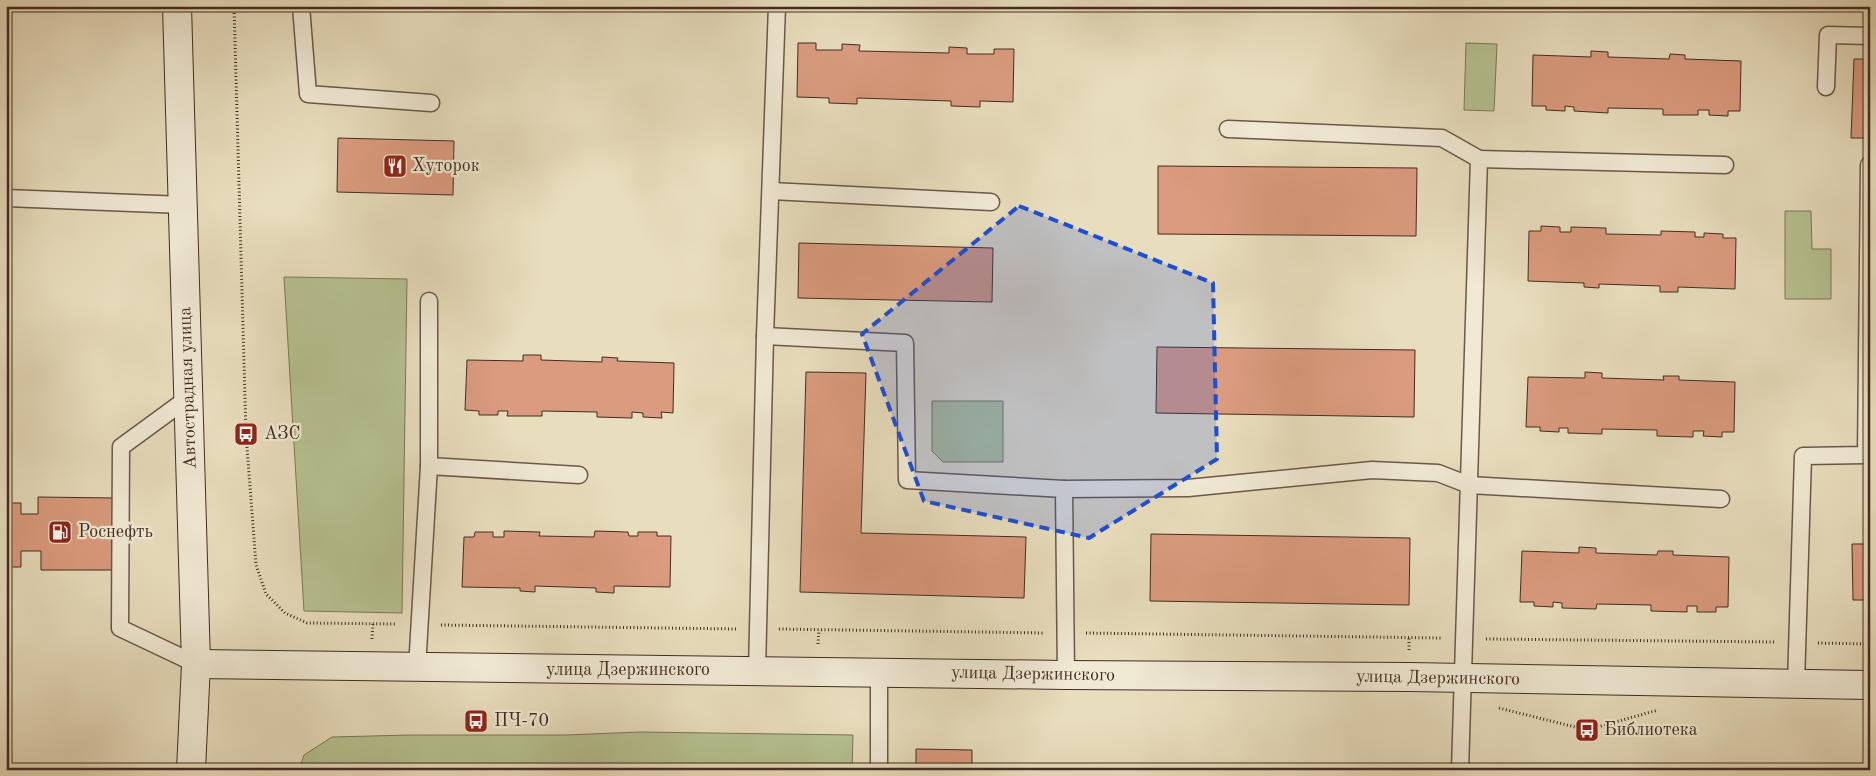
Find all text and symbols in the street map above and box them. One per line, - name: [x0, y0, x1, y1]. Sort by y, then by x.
- restaurant icon: Хуторок: [382, 153, 408, 179]
- place label: Хуторок: [412, 157, 480, 175]
- street label: Автострадная улица: [176, 306, 200, 469]
- bus stop icon: АЗС: [233, 421, 259, 447]
- place label: АЗС: [264, 425, 300, 443]
- fuel station icon: Роснефть: [47, 519, 73, 545]
- place label: Роснефть: [78, 523, 153, 542]
- street label: улица Дзержинского: [546, 661, 710, 679]
- street label: улица Дзержинского: [951, 664, 1115, 684]
- street label: улица Дзержинского: [1356, 668, 1520, 688]
- bus stop icon: ПЧ-70: [463, 708, 489, 734]
- place label: ПЧ-70: [494, 712, 549, 730]
- bus stop icon: Библиотека: [1574, 717, 1600, 743]
- place label: Библиотека: [1604, 721, 1698, 739]

